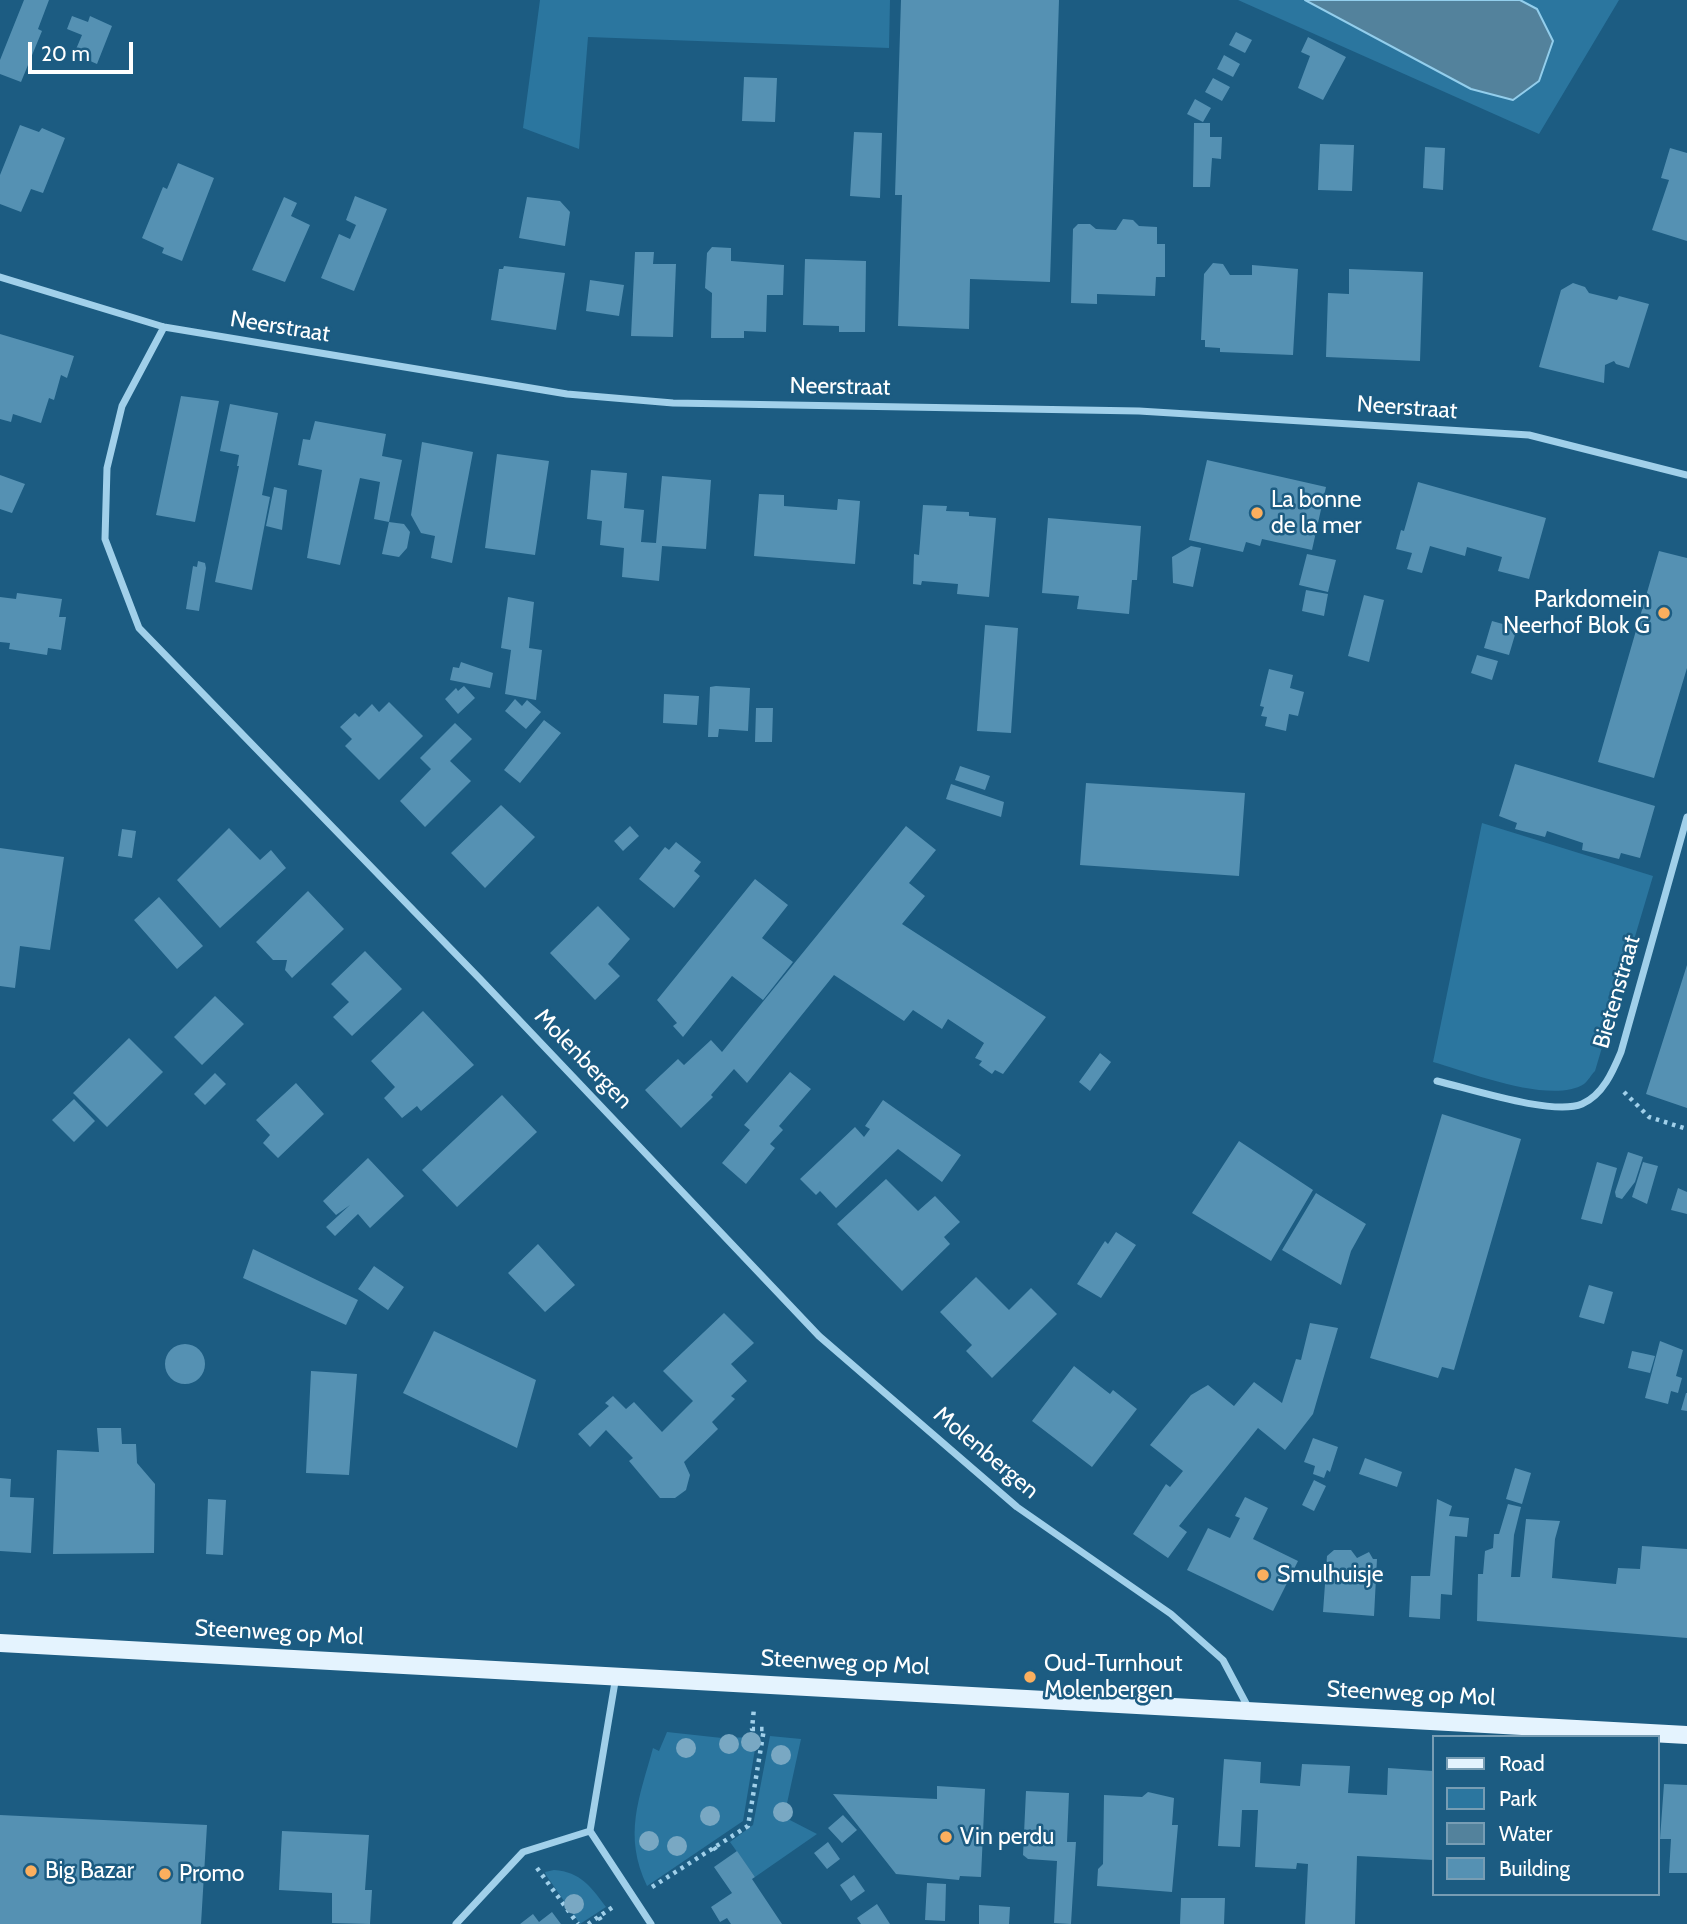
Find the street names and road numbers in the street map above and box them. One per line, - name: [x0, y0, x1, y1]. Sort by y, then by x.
- street label: Neerstraat: [228, 305, 332, 349]
- street label: Neerstraat: [789, 372, 891, 402]
- street label: Neerstraat: [1356, 391, 1458, 425]
- street label: Bietenstraat: [1588, 932, 1646, 1052]
- street label: Molenbergen: [528, 1003, 638, 1115]
- street label: Molenbergen: [928, 1401, 1044, 1505]
- street label: Steenweg op Mol: [194, 1615, 364, 1651]
- street label: Steenweg op Mol: [760, 1645, 930, 1681]
- street label: Steenweg op Mol: [1326, 1676, 1496, 1712]

